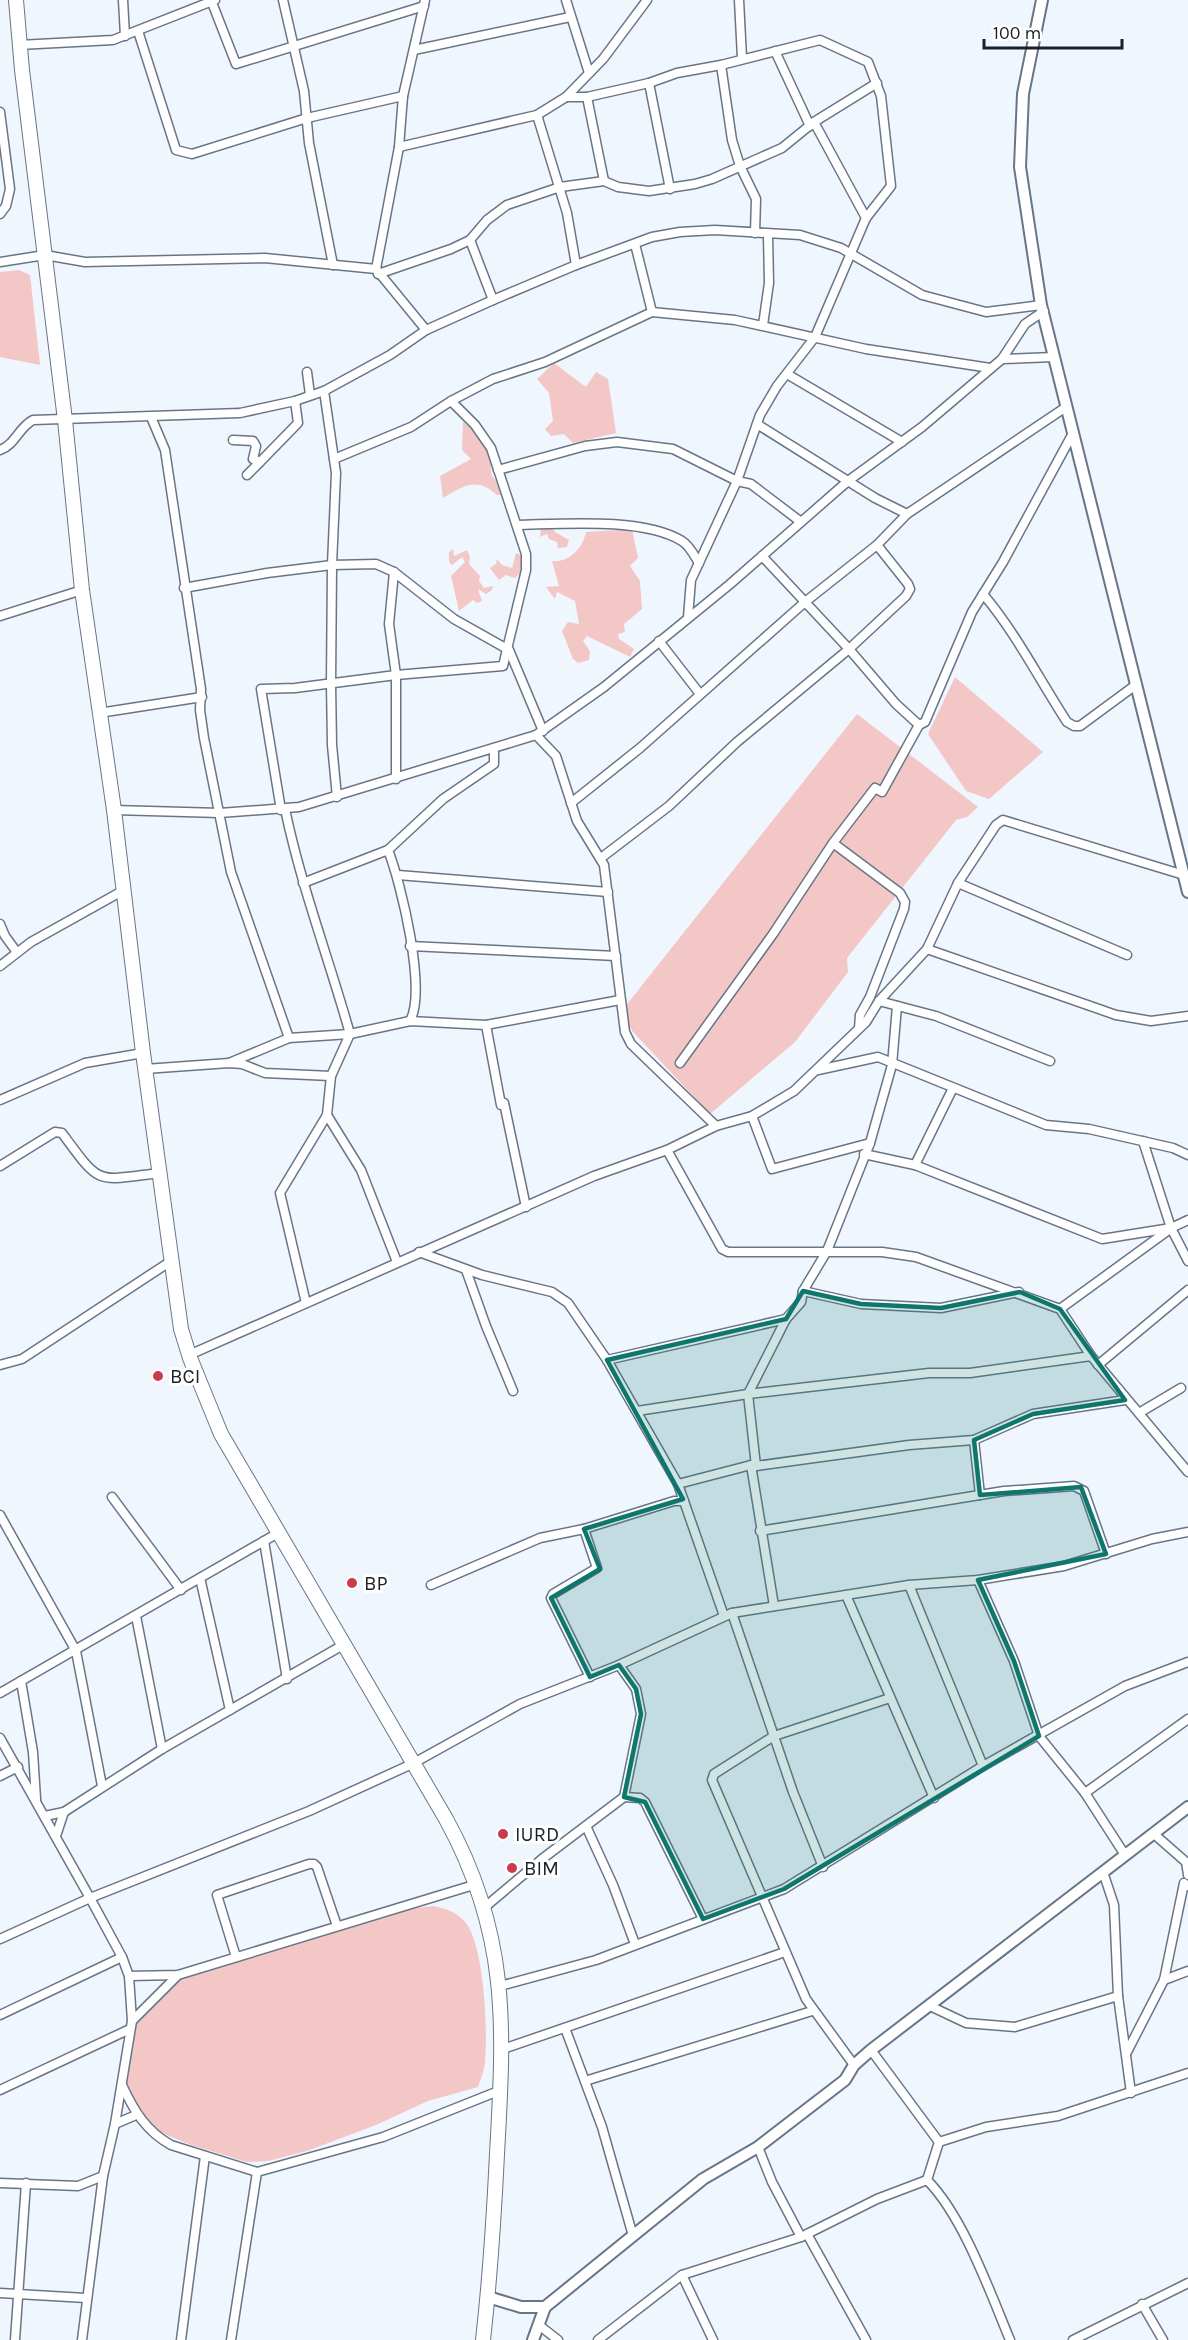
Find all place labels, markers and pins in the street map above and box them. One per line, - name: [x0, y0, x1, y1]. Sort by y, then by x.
- place label: BCI: [170, 1365, 200, 1388]
- marker: BCI: [151, 1369, 165, 1383]
- place label: BP: [364, 1572, 388, 1595]
- marker: BP: [345, 1576, 359, 1590]
- place label: IURD: [515, 1823, 559, 1846]
- marker: IURD: [496, 1827, 510, 1841]
- place label: BIM: [524, 1857, 559, 1880]
- marker: BIM: [505, 1861, 519, 1875]

